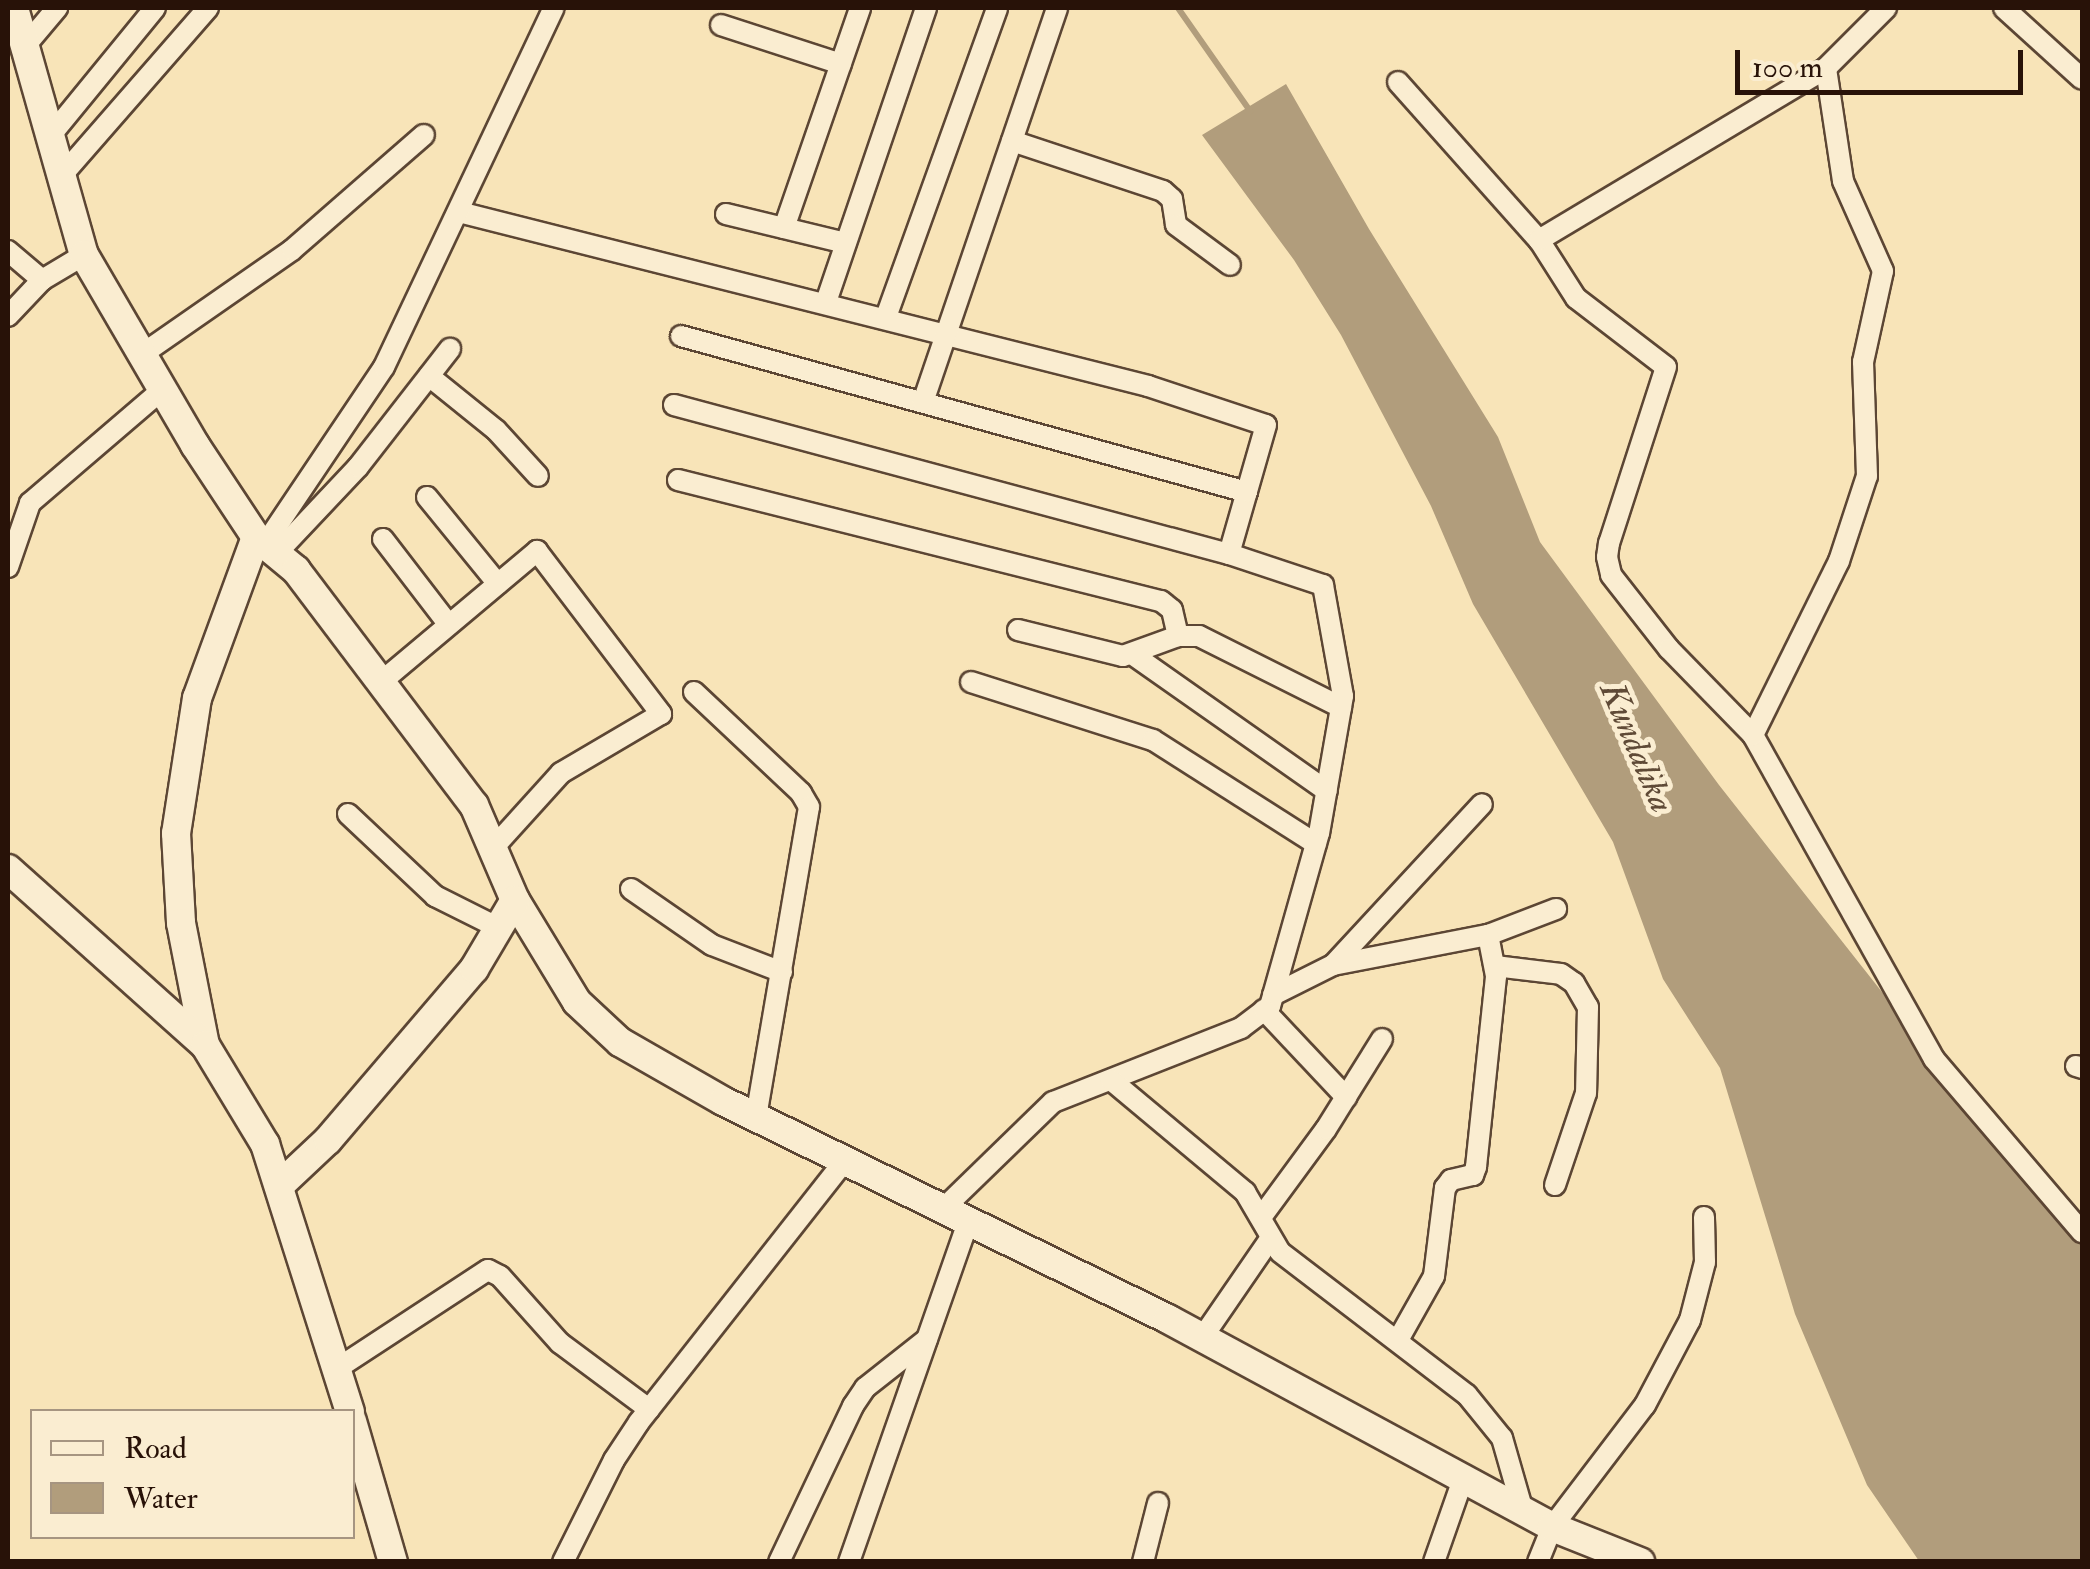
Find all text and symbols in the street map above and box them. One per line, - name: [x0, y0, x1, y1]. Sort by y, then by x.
- scale bar: [1740, 30, 2028, 92]
- text: 100 m: [1752, 49, 1823, 86]
- water label: Kundalika: [1591, 675, 1683, 819]
- legend: [30, 1409, 355, 1539]
- text: Road: [124, 1430, 187, 1467]
- text: Water: [124, 1480, 198, 1517]

